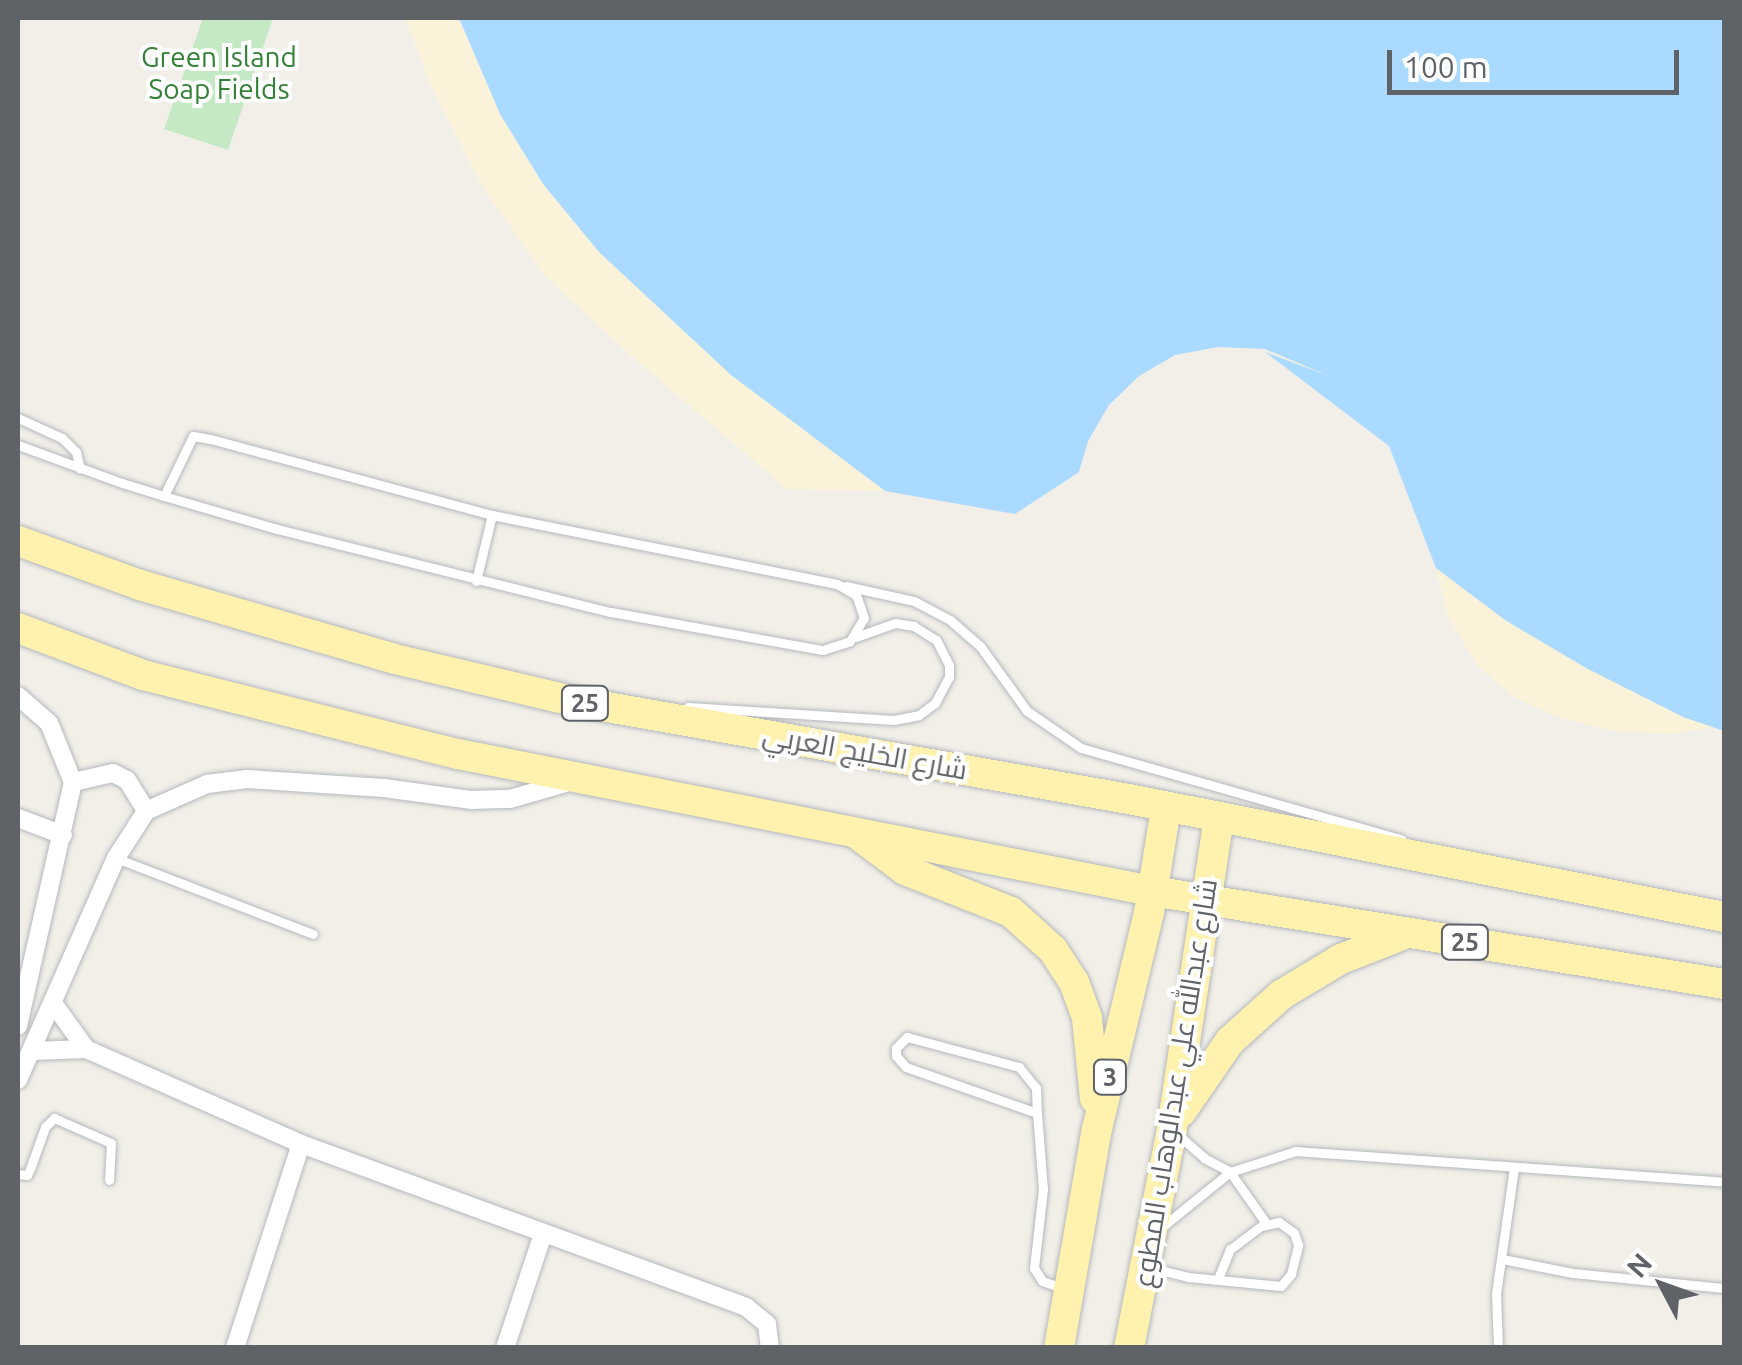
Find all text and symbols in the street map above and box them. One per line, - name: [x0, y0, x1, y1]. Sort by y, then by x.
- scale bar: [1392, 30, 1684, 92]
- park label: Green Island Soap Fields: [141, 40, 297, 106]
- text: 100 m: [1404, 50, 1488, 84]
- road number: 25: [560, 683, 610, 723]
- street label: شارع الخليج العربي: [760, 717, 970, 787]
- street label: شارع عبدالله علي عبدالوهاب المطوع: [1126, 876, 1224, 1290]
- road number: 25: [1440, 922, 1490, 962]
- road number: 3: [1092, 1057, 1128, 1097]
- north arrow: [1612, 1235, 1712, 1335]
- text: N: [1620, 1247, 1658, 1283]

